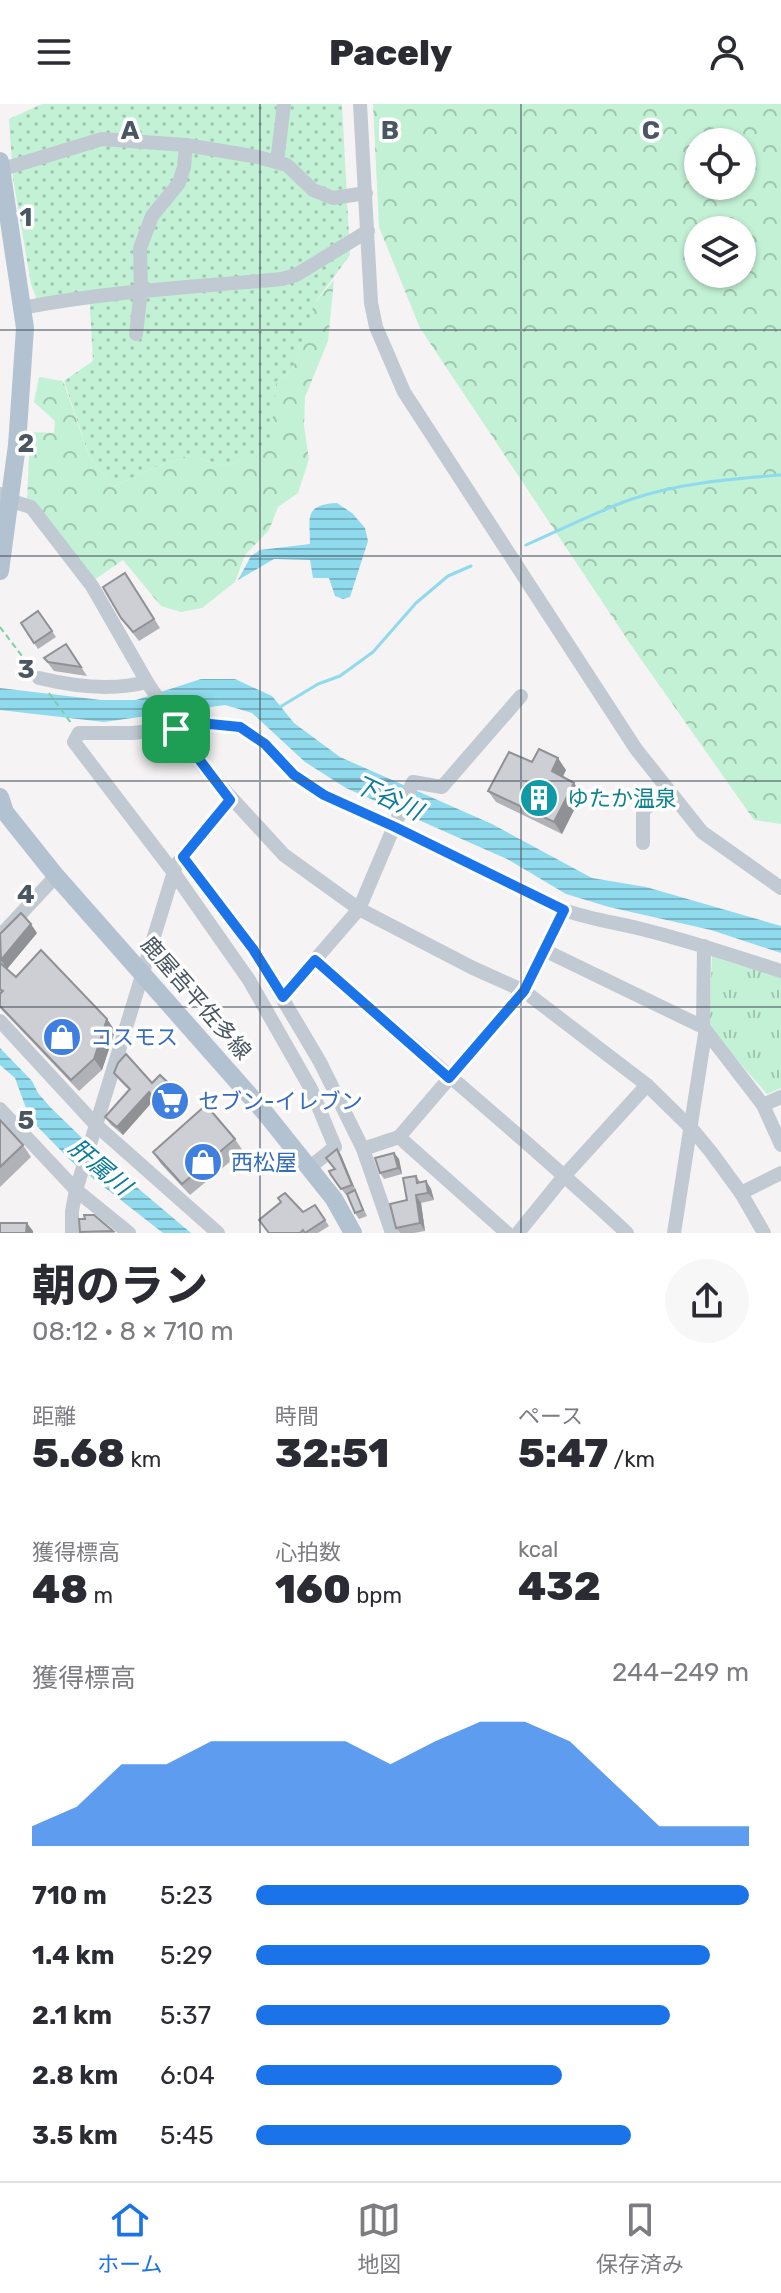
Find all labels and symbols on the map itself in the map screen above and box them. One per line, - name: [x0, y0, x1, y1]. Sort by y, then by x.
- text: A: [121, 115, 140, 146]
- text: B: [381, 115, 399, 146]
- text: C: [642, 115, 660, 146]
- text: 1: [20, 202, 32, 233]
- text: 2: [18, 428, 34, 459]
- text: 3: [17, 654, 35, 685]
- pin: [142, 695, 210, 763]
- water label: 下谷川: [349, 770, 429, 827]
- building icon: ゆたか温泉: [518, 777, 560, 819]
- place label: ゆたか温泉: [567, 785, 677, 812]
- text: 4: [17, 879, 35, 910]
- street label: 鹿屋吾平佐多線: [135, 931, 257, 1065]
- shop icon: コスモス: [41, 1016, 83, 1058]
- place label: コスモス: [90, 1024, 178, 1051]
- supermarket icon: セブン-イレブン: [149, 1080, 191, 1122]
- place label: セブン-イレブン: [198, 1088, 363, 1115]
- text: 5: [18, 1105, 34, 1136]
- water label: 肝属川: [63, 1133, 139, 1203]
- shop icon: 西松屋: [182, 1141, 224, 1183]
- place label: 西松屋: [231, 1149, 297, 1176]

